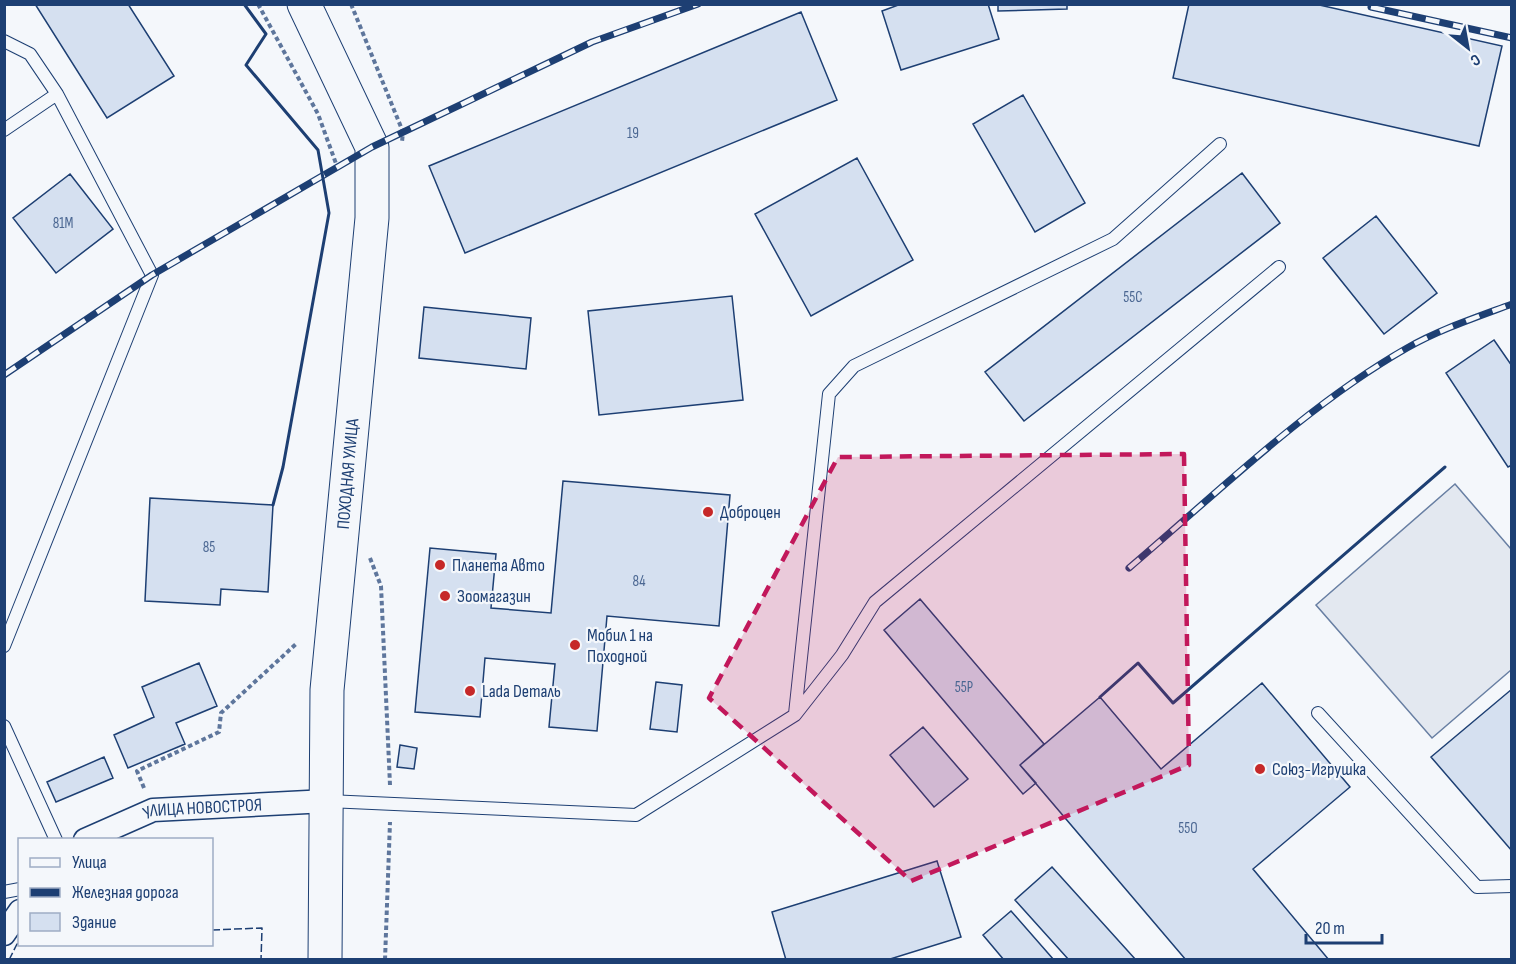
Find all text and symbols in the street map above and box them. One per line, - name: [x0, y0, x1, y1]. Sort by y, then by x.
- north arrow: [1438, 18, 1498, 78]
- text: С: [1467, 49, 1483, 70]
- house number: 19: [627, 124, 639, 143]
- house number: 81М: [53, 214, 73, 233]
- house number: 55С: [1123, 288, 1143, 307]
- street label: ПОХОДНАЯ УЛИЦА: [333, 417, 363, 530]
- place label: Доброцен: [720, 502, 781, 523]
- marker: Доброцен: [701, 505, 715, 519]
- house number: 85: [203, 538, 215, 557]
- place label: Планета Авто: [452, 555, 545, 576]
- marker: Планета Авто: [433, 558, 447, 572]
- house number: 84: [632, 572, 646, 591]
- place label: Зоомагазин: [457, 586, 531, 607]
- marker: Зоомагазин: [438, 589, 452, 603]
- place label: Мобил 1 на Походной: [587, 625, 653, 667]
- marker: Мобил 1 на Походной: [568, 638, 582, 652]
- house number: 55P: [955, 678, 973, 697]
- place label: Lada Dеталь: [482, 681, 561, 702]
- marker: Lada Dеталь: [463, 684, 477, 698]
- place label: Союз-Игрушка: [1272, 759, 1366, 780]
- marker: Союз-Игрушка: [1253, 762, 1267, 776]
- street label: УЛИЦА НОВОСТРОЯ: [140, 794, 263, 824]
- house number: 55О: [1178, 819, 1198, 838]
- legend: [18, 838, 213, 946]
- text: Улица: [72, 852, 107, 873]
- text: Железная дорога: [72, 882, 179, 903]
- scale bar: [1306, 907, 1382, 945]
- text: Здание: [72, 912, 117, 933]
- text: 20 m: [1315, 918, 1345, 939]

